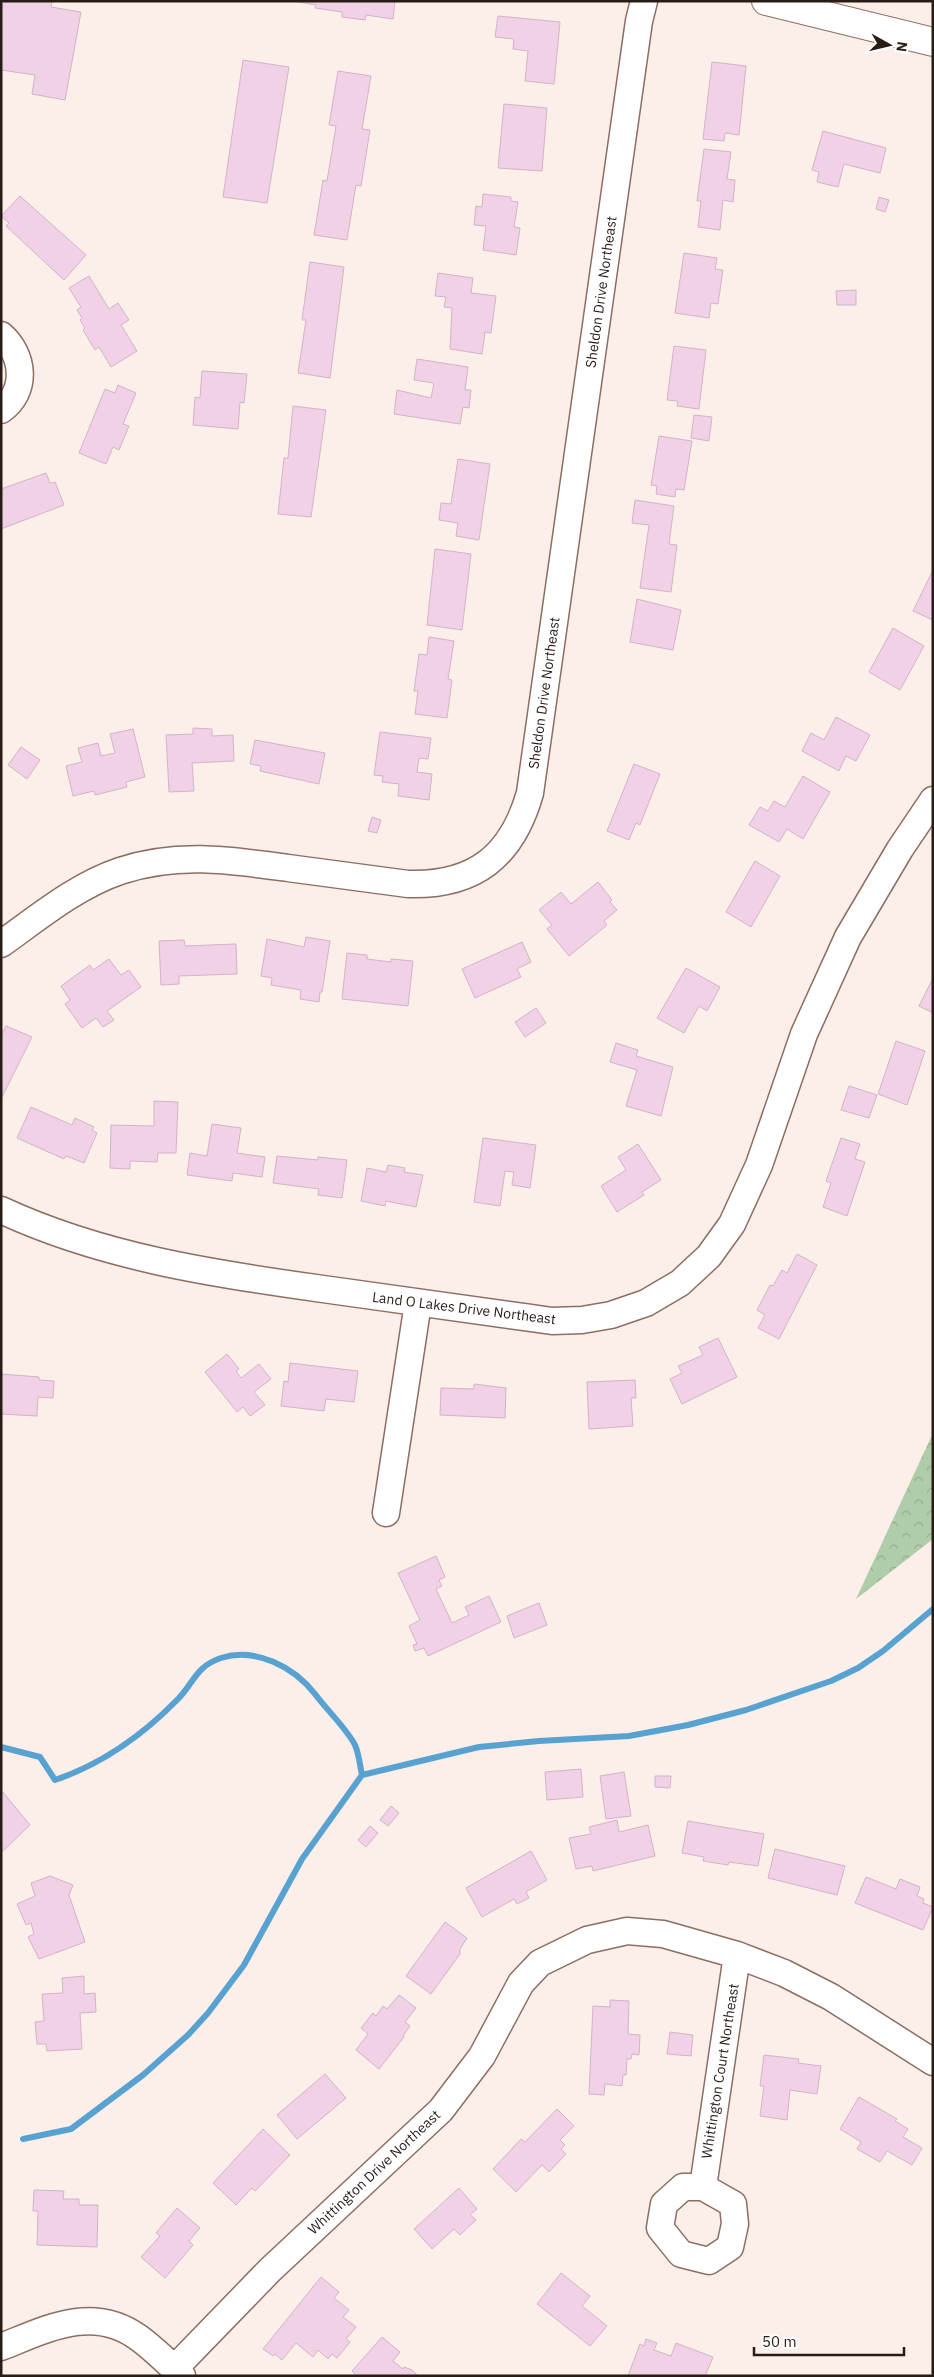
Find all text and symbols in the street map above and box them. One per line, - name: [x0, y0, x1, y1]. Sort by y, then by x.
- north arrow: [864, 20, 914, 70]
- text: N: [892, 41, 911, 53]
- street label: Sheldon Drive Northeast: [581, 215, 621, 369]
- street label: Sheldon Drive Northeast: [524, 616, 564, 770]
- street label: Land O Lakes Drive Northeast: [371, 1288, 557, 1328]
- street label: Whittington Court Northeast: [697, 1982, 743, 2160]
- street label: Whittington Drive Northeast: [304, 2106, 444, 2238]
- scale bar: [754, 2324, 904, 2356]
- text: 50 m: [762, 2332, 797, 2351]

